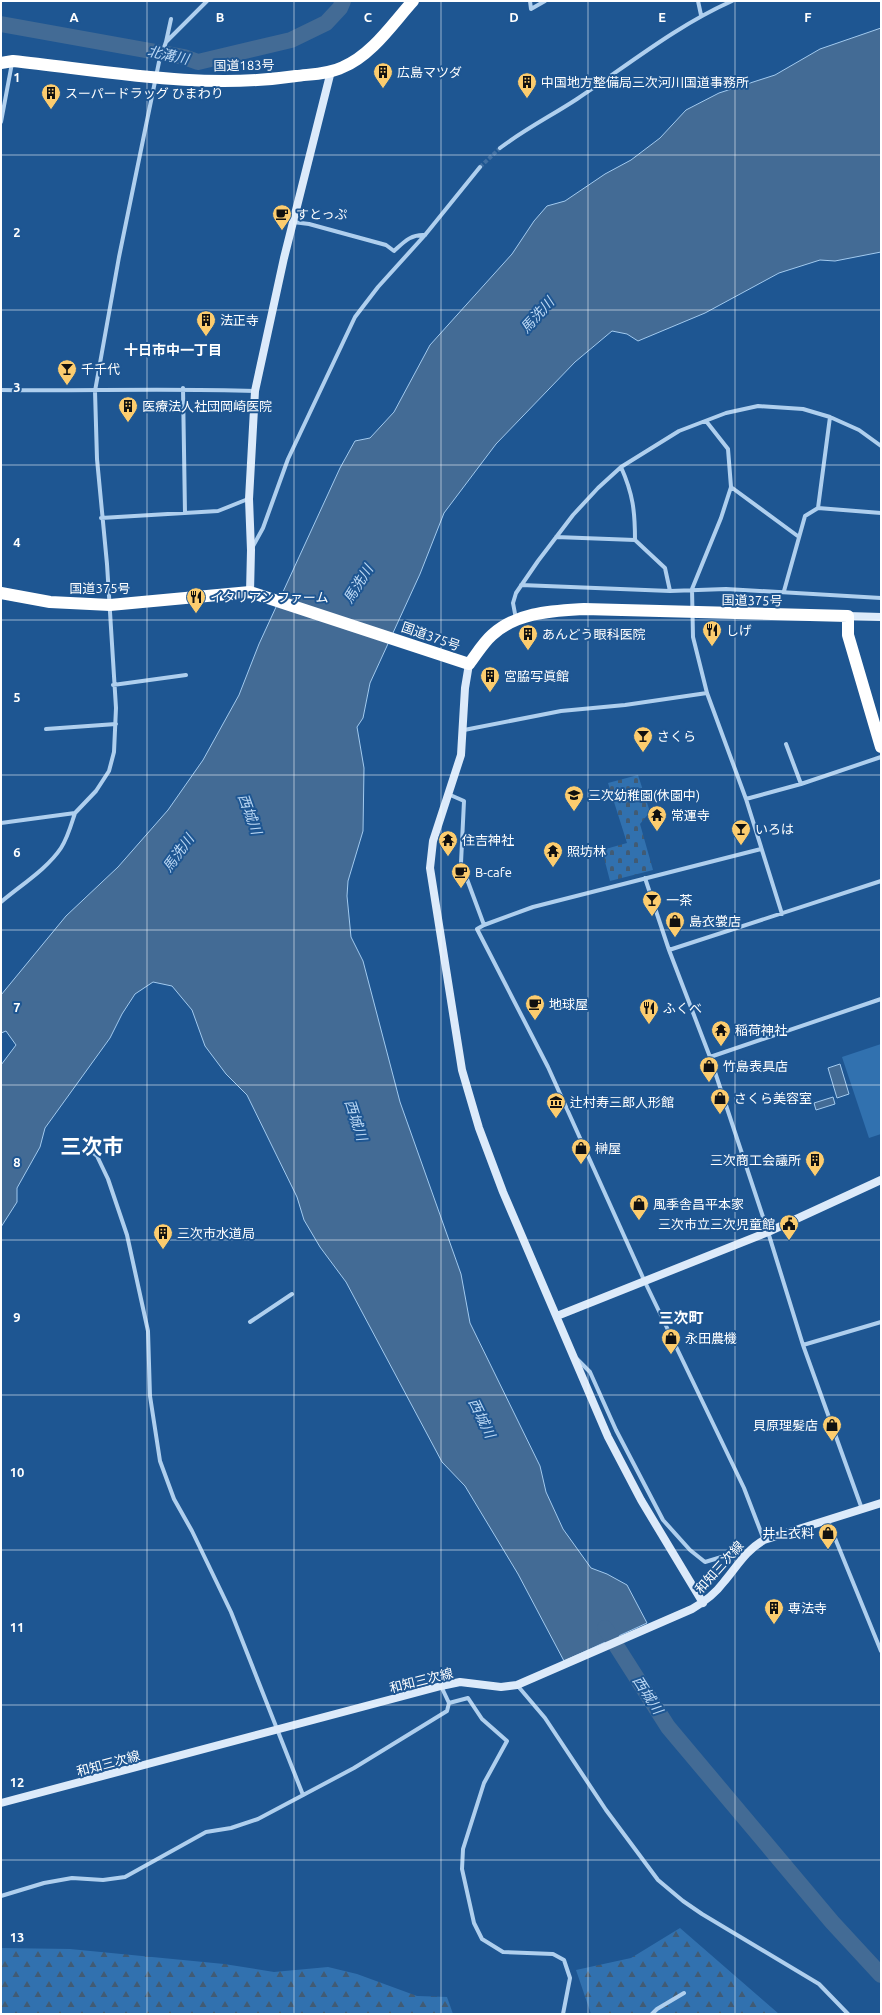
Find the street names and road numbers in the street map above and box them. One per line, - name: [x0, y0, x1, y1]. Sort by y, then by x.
- street label: 国道183号: [213, 57, 275, 73]
- street label: 国道375号: [70, 581, 131, 595]
- street label: 国道375号: [721, 592, 783, 608]
- street label: 国道375号: [400, 619, 462, 653]
- street label: 和知三次線: [692, 1538, 746, 1596]
- street label: 和知三次線: [388, 1665, 454, 1695]
- street label: 和知三次線: [75, 1748, 141, 1778]

